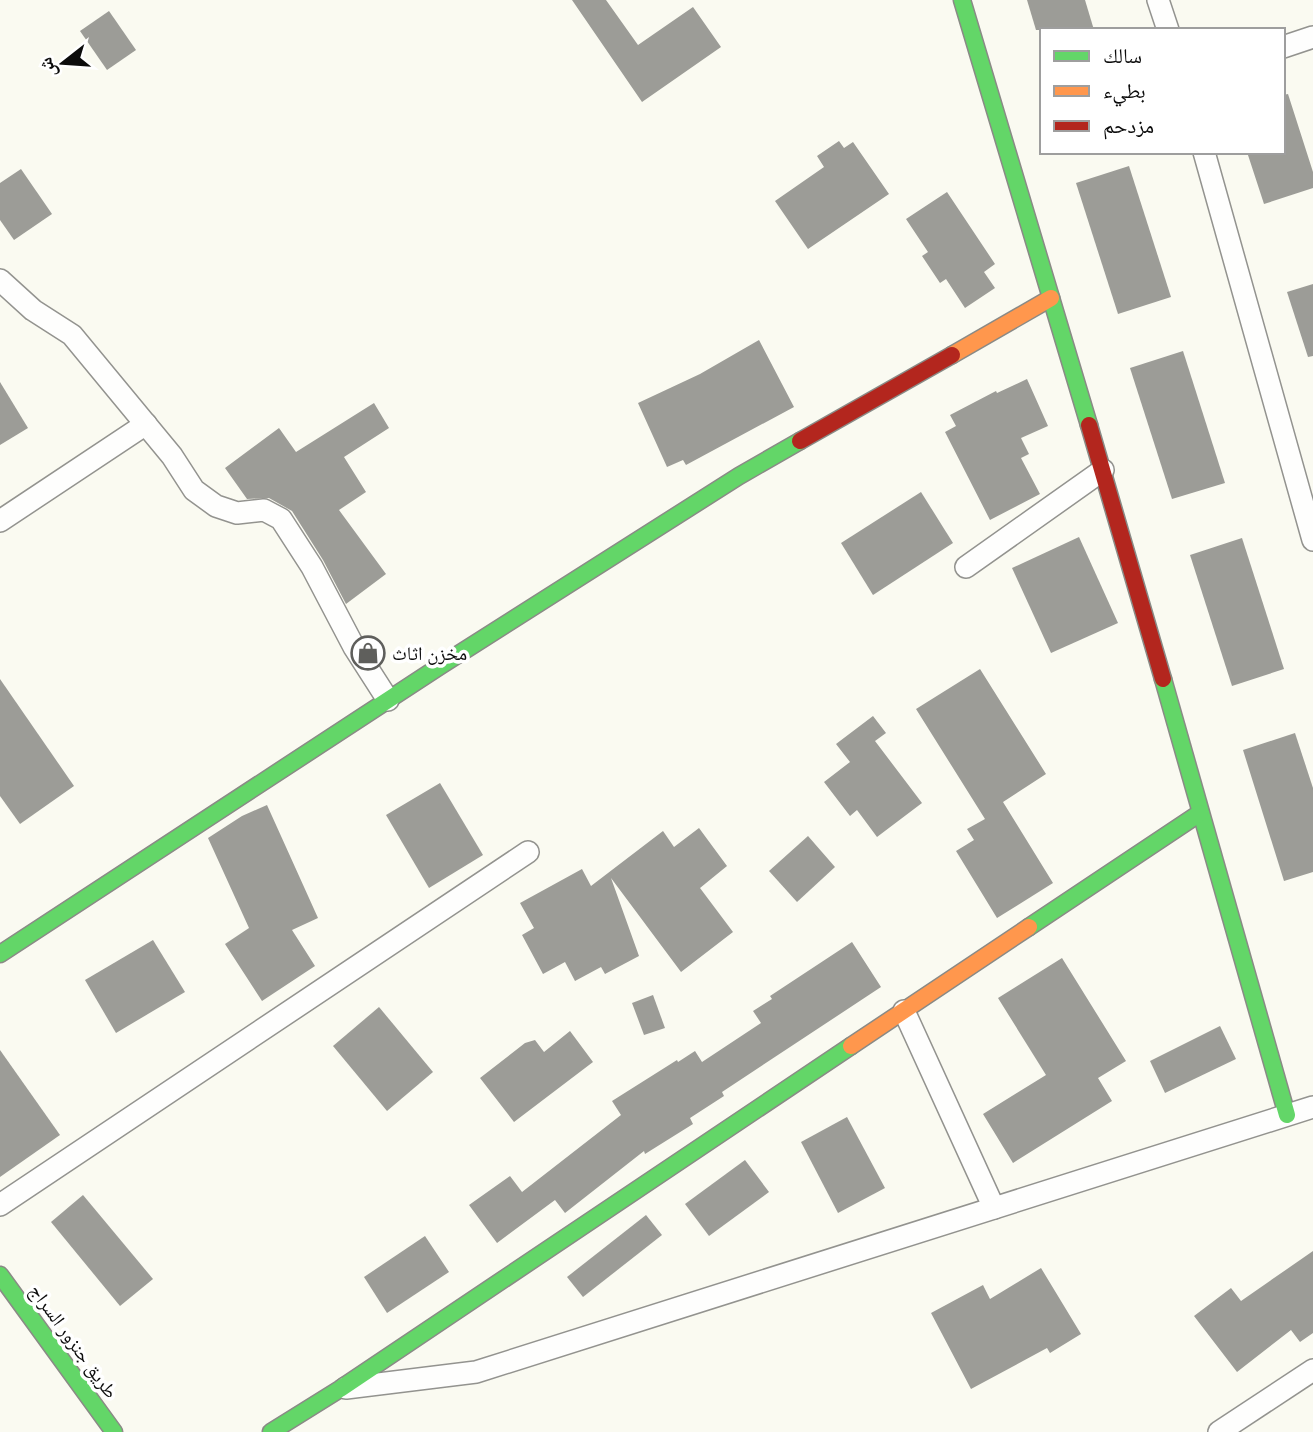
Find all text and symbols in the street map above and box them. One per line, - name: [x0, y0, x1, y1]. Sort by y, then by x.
- north arrow: [28, 28, 98, 98]
- legend: [1040, 28, 1285, 154]
- text: سالك: [1103, 41, 1142, 69]
- text: ش: [31, 55, 61, 81]
- text: بطيء: [1103, 76, 1146, 107]
- text: مزدحم: [1103, 111, 1154, 140]
- shop icon: مخزن اثاث: [349, 634, 387, 672]
- place label: مخزن اثاث: [392, 640, 467, 665]
- street label: طريق جنزور السراج: [25, 1279, 124, 1403]

